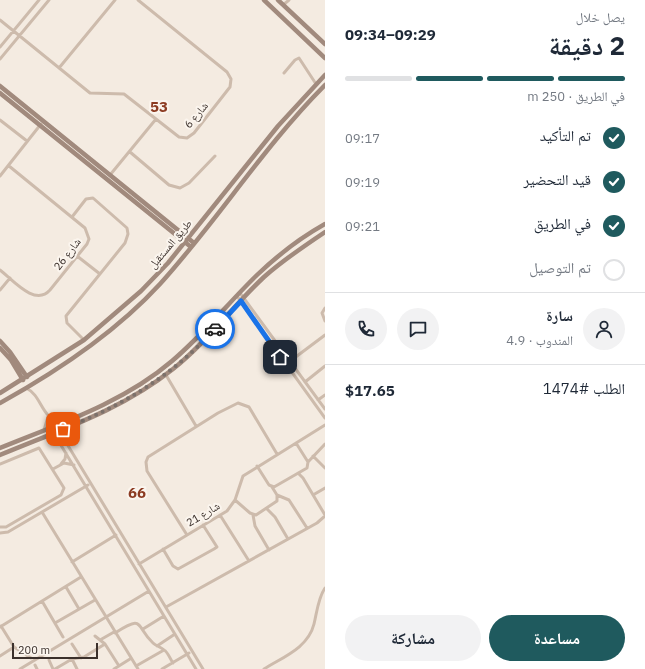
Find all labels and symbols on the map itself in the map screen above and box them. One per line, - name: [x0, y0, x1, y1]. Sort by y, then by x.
- district label: 53: [150, 97, 168, 116]
- street label: شارع 6: [181, 99, 211, 131]
- street label: طريق المستقبل: [145, 217, 195, 271]
- street label: شارع 26: [50, 235, 84, 273]
- courier: [195, 309, 235, 349]
- pin: [263, 340, 297, 374]
- pin: [46, 412, 80, 446]
- district label: 66: [128, 483, 146, 502]
- street label: شارع 21: [184, 499, 222, 529]
- scale bar: [12, 641, 98, 660]

